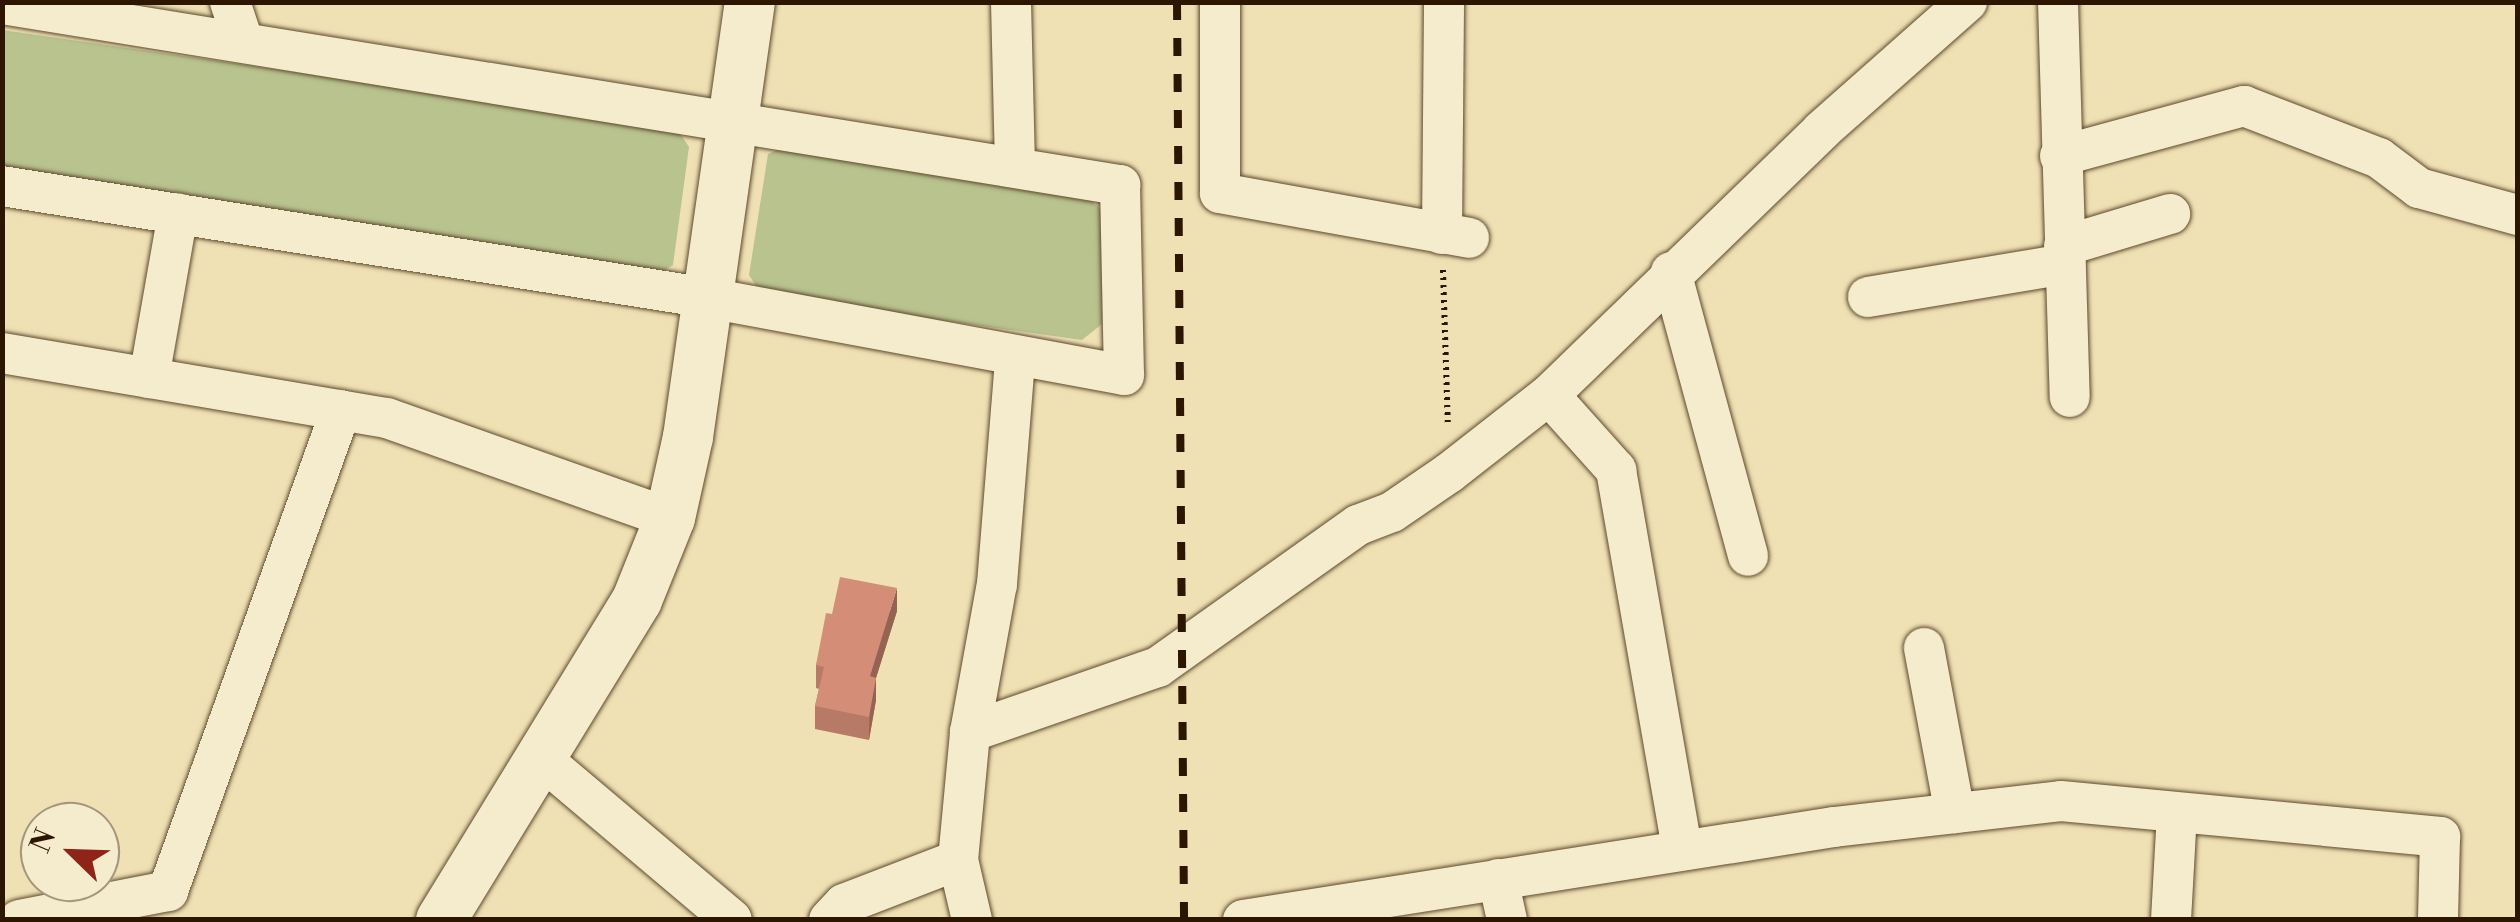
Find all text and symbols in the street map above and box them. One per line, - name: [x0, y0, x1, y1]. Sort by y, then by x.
- north arrow: [20, 802, 120, 902]
- text: N: [23, 824, 64, 858]

